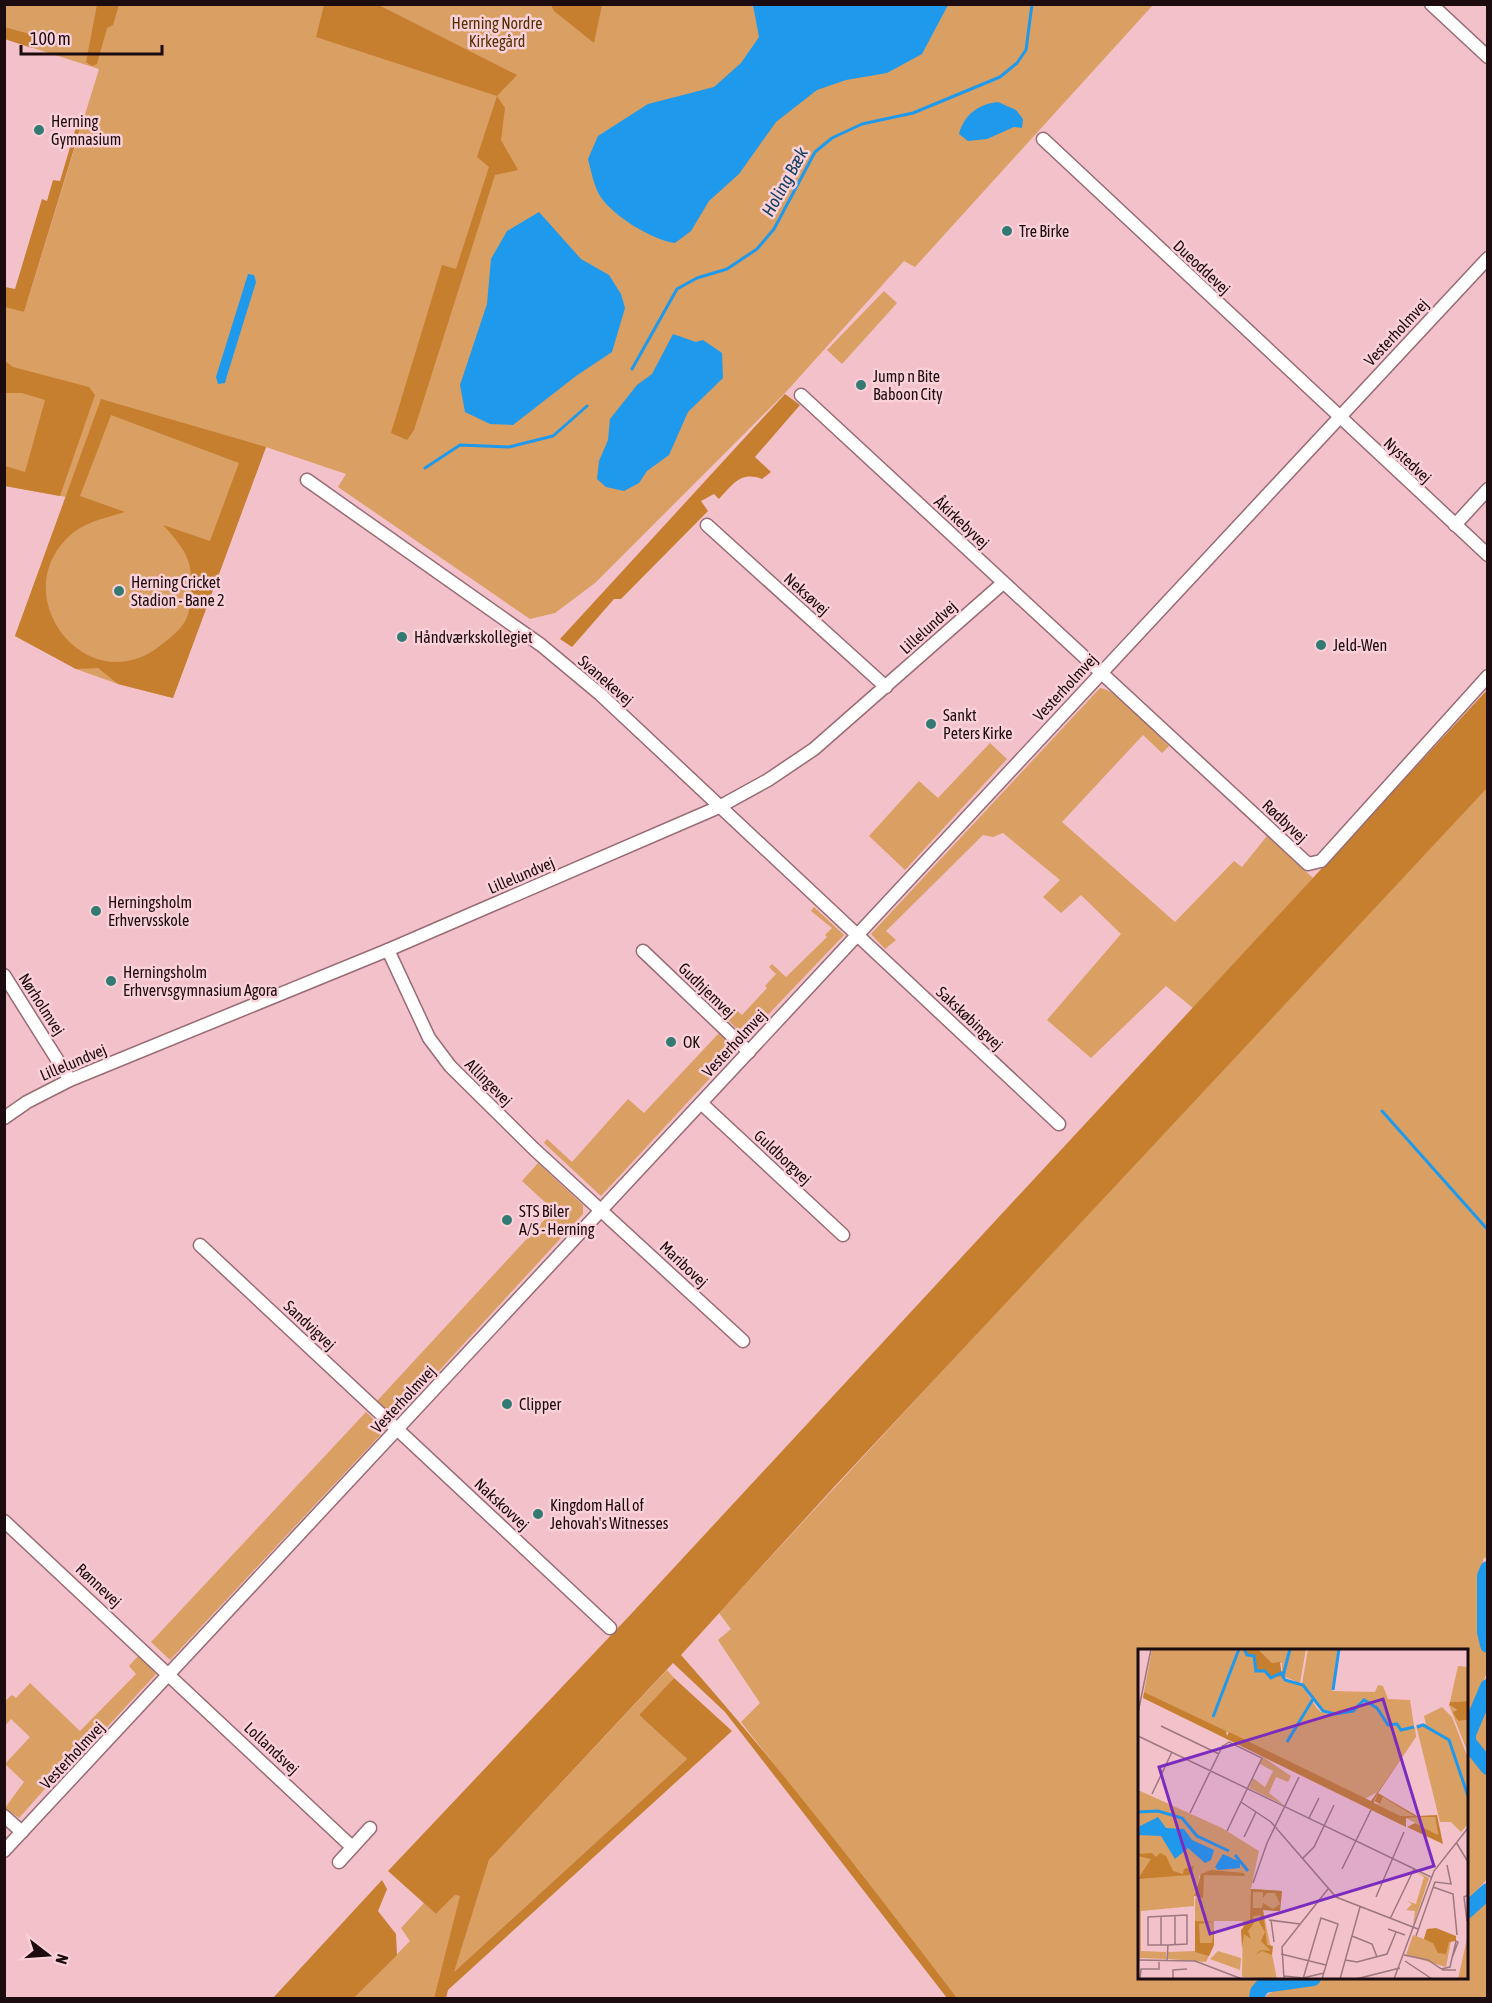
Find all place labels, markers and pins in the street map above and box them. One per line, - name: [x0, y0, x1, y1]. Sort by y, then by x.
- place label: Herning Gymnasium: [51, 112, 121, 149]
- marker: Herning Gymnasium: [32, 123, 46, 137]
- place label: Tre Birke: [1019, 222, 1069, 240]
- marker: Tre Birke: [1000, 224, 1014, 238]
- place label: Jump n Bite Baboon City: [873, 367, 943, 404]
- marker: Jump n Bite Baboon City: [854, 378, 868, 392]
- place label: Herning Cricket Stadion - Bane 2: [131, 573, 224, 609]
- marker: Herning Cricket Stadion - Bane 2: [112, 584, 126, 598]
- place label: Håndværkskollegiet: [414, 628, 533, 647]
- marker: Håndværkskollegiet: [395, 630, 409, 644]
- place label: Jeld-Wen: [1333, 636, 1387, 654]
- marker: Jeld-Wen: [1314, 638, 1328, 652]
- place label: Sankt Peters Kirke: [943, 706, 1012, 742]
- marker: Sankt Peters Kirke: [924, 717, 938, 731]
- place label: Herningsholm Erhvervsskole: [108, 893, 192, 929]
- marker: Herningsholm Erhvervsskole: [89, 904, 103, 918]
- place label: Herningsholm Erhvervsgymnasium Agora: [123, 963, 278, 1000]
- marker: Herningsholm Erhvervsgymnasium Agora: [104, 974, 118, 988]
- place label: OK: [683, 1033, 700, 1051]
- marker: OK: [664, 1035, 678, 1049]
- place label: STS Biler A/S - Herning: [519, 1202, 595, 1239]
- marker: STS Biler A/S - Herning: [500, 1213, 514, 1227]
- place label: Clipper: [519, 1395, 562, 1414]
- marker: Clipper: [500, 1397, 514, 1411]
- place label: Kingdom Hall of Jehovah's Witnesses: [550, 1496, 669, 1532]
- marker: Kingdom Hall of Jehovah's Witnesses: [531, 1507, 545, 1521]

